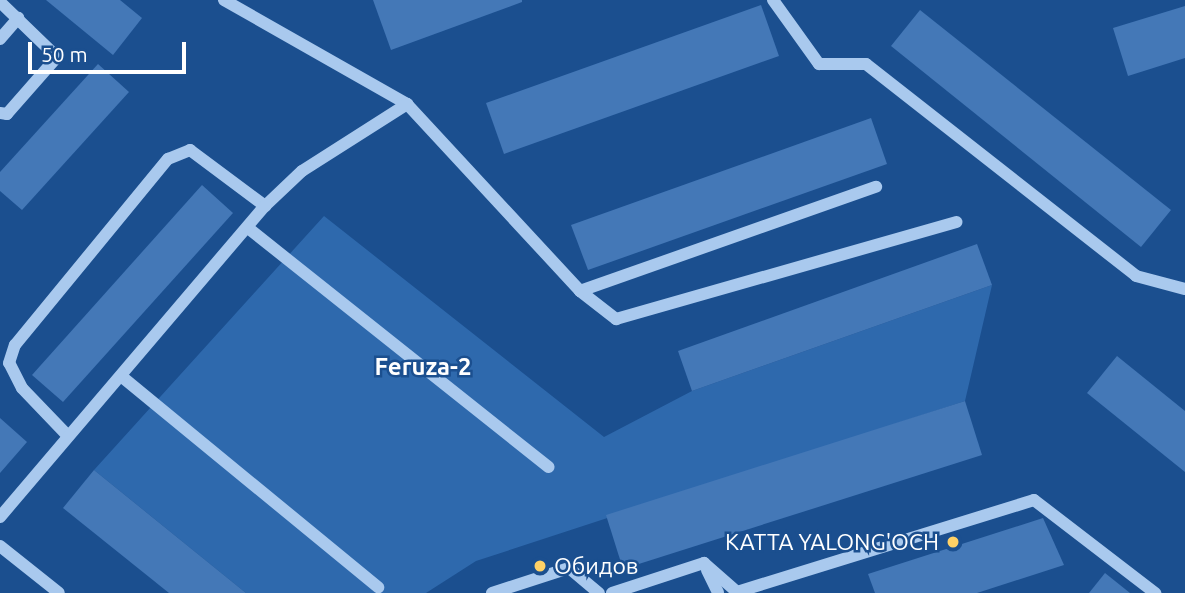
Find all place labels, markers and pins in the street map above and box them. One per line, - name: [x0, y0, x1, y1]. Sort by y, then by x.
- place label: KATTA YALONG'OCH: [725, 528, 939, 556]
- marker: KATTA YALONG'OCH: [945, 534, 961, 550]
- place label: Обидов: [554, 552, 639, 580]
- marker: Обидов: [532, 558, 548, 574]

